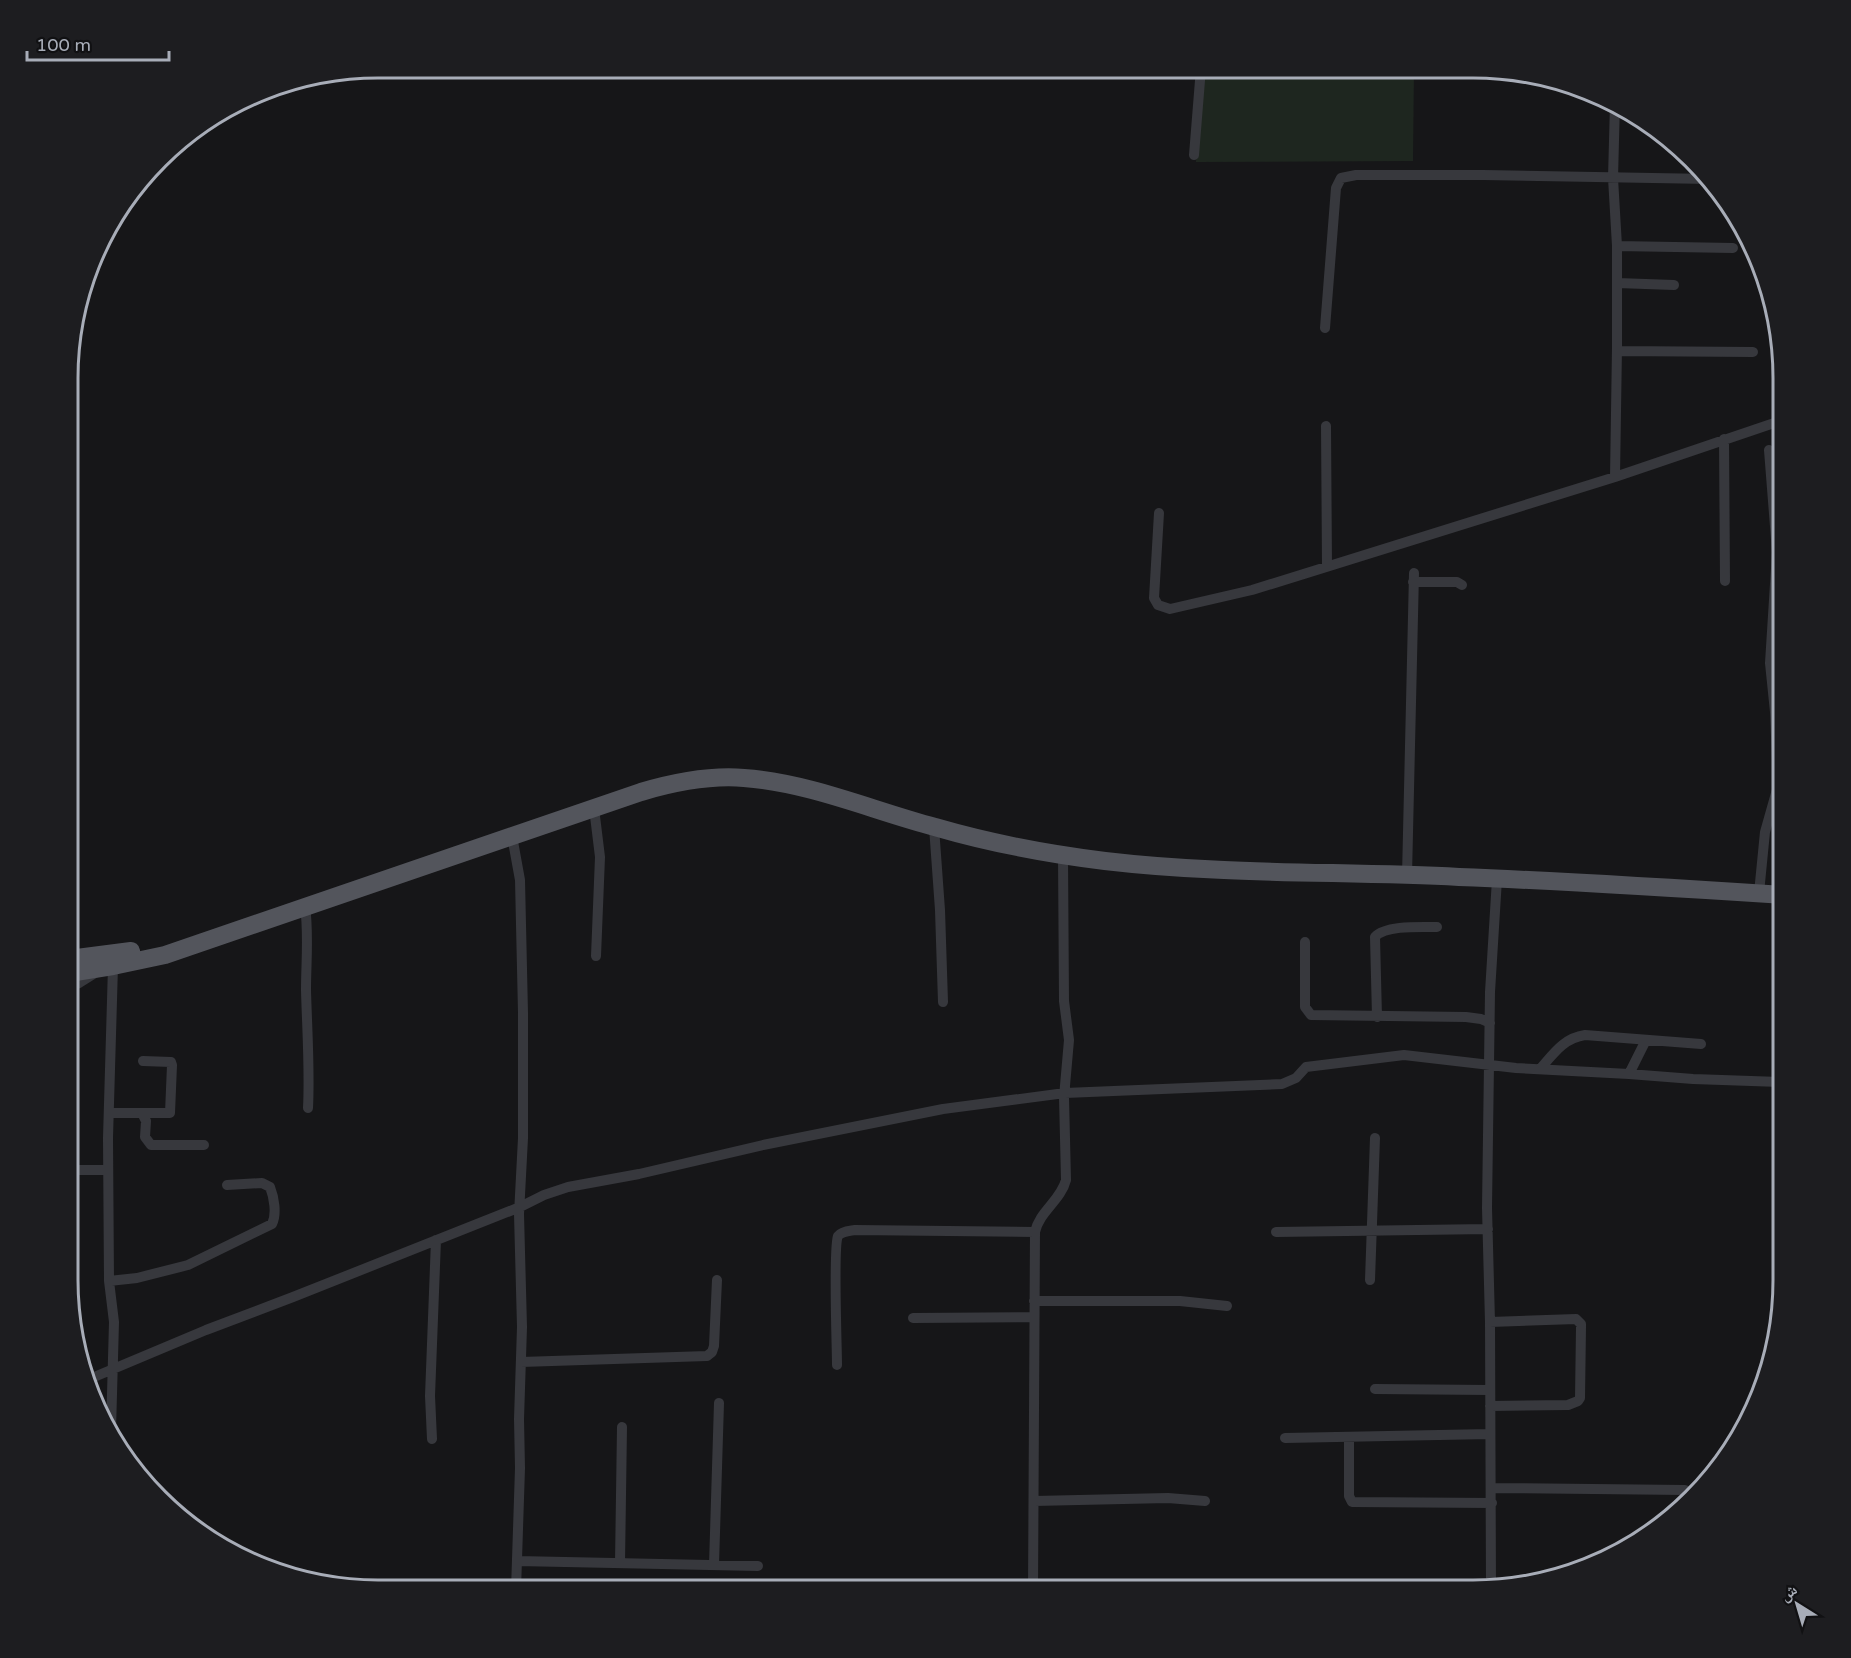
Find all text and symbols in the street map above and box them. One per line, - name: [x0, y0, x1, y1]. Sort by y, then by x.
- scale bar: [27, 24, 170, 62]
- text: 100 m: [36, 34, 91, 56]
- north arrow: [1767, 1574, 1827, 1634]
- text: ش: [1776, 1580, 1801, 1606]

